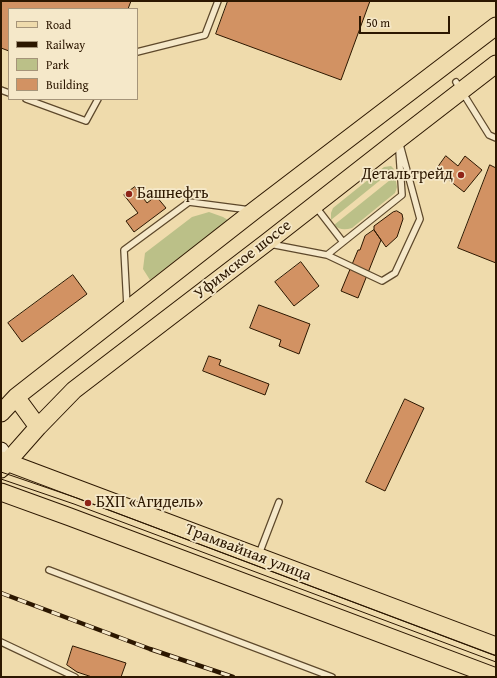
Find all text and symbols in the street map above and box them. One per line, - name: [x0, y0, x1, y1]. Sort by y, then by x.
- legend: [8, 8, 138, 100]
- scale bar: [361, 8, 452, 34]
- text: 50 m: [366, 14, 390, 31]
- text: Road: [46, 16, 71, 33]
- text: Railway: [46, 36, 85, 53]
- text: Park: [46, 56, 69, 73]
- text: Building: [46, 76, 89, 93]
- place label: Детальтрейд: [361, 165, 453, 185]
- marker: Детальтрейд: [456, 170, 466, 180]
- place label: Башнефть: [137, 184, 209, 204]
- marker: Башнефть: [124, 189, 134, 199]
- street label: Уфимское шоссе: [191, 216, 295, 304]
- place label: БХП «Агидель»: [96, 493, 203, 513]
- marker: БХП «Агидель»: [83, 498, 93, 508]
- street label: Трамвайная улица: [182, 520, 314, 586]

